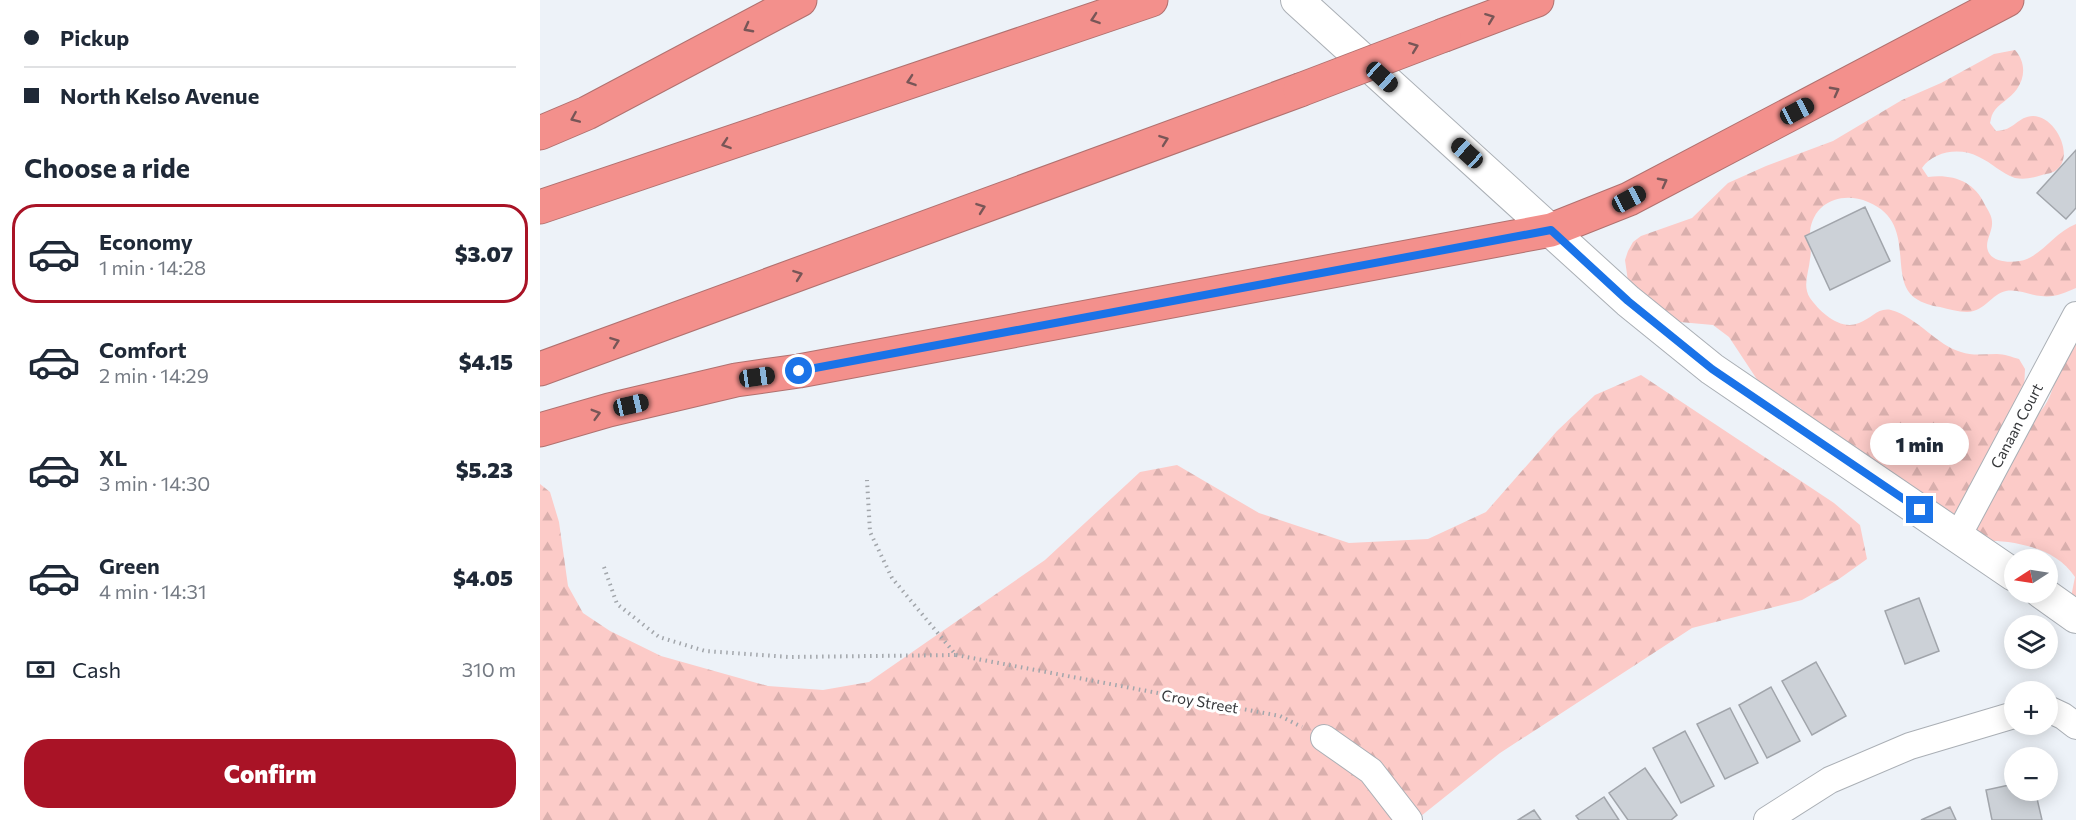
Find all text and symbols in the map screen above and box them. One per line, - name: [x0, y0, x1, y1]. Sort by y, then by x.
- one-way arrow: [1090, 11, 1101, 24]
- one-way arrow: [1485, 12, 1495, 25]
- one-way arrow: [744, 21, 755, 32]
- text: Pickup: [60, 24, 129, 51]
- one-way arrow: [1407, 42, 1418, 54]
- car: [1363, 58, 1401, 96]
- one-way arrow: [906, 74, 917, 87]
- text: North Kelso Avenue: [60, 82, 259, 109]
- one-way arrow: [1829, 87, 1839, 98]
- car: [1777, 95, 1817, 127]
- one-way arrow: [571, 111, 582, 123]
- car: [1448, 134, 1486, 172]
- one-way arrow: [1158, 135, 1169, 148]
- one-way arrow: [721, 137, 732, 149]
- text: Choose a ride: [24, 151, 190, 184]
- one-way arrow: [1656, 177, 1667, 189]
- car: [1609, 183, 1649, 215]
- one-way arrow: [975, 202, 986, 215]
- icon: car: [27, 227, 81, 281]
- text: Economy: [99, 228, 193, 255]
- text: $3.07: [455, 240, 513, 267]
- text: 1 min · 14:28: [99, 255, 206, 279]
- one-way arrow: [792, 269, 803, 282]
- icon: car: [27, 335, 81, 389]
- text: Comfort: [99, 336, 187, 363]
- one-way arrow: [608, 337, 619, 349]
- text: $4.15: [459, 348, 513, 375]
- route start: [785, 357, 812, 384]
- text: 2 min · 14:29: [99, 363, 209, 387]
- car: [738, 366, 776, 388]
- street label: Canaan Court: [1986, 380, 2046, 471]
- car: [611, 392, 651, 418]
- one-way arrow: [590, 409, 601, 421]
- callout: 1 min: [1870, 423, 1970, 465]
- text: 1 min: [1895, 432, 1944, 456]
- icon: car: [27, 443, 81, 497]
- text: XL: [99, 444, 127, 471]
- text: $5.23: [456, 456, 513, 483]
- text: 3 min · 14:30: [99, 471, 210, 495]
- route end: [1906, 496, 1933, 523]
- north arrow: [2004, 549, 2058, 603]
- map controls: [2004, 549, 2058, 801]
- icon: car: [27, 551, 81, 605]
- text: Green: [99, 552, 160, 579]
- text: $4.05: [453, 564, 513, 591]
- text: 4 min · 14:31: [99, 579, 207, 603]
- button: layers: [2004, 615, 2058, 669]
- icon: cash: [24, 653, 57, 686]
- text: Cash: [72, 656, 121, 683]
- text: 310 m: [462, 657, 516, 681]
- button: +: [2004, 681, 2058, 735]
- street label: Croy Street: [1160, 685, 1240, 717]
- button: Confirm: [24, 739, 516, 808]
- button: −: [2004, 747, 2058, 801]

